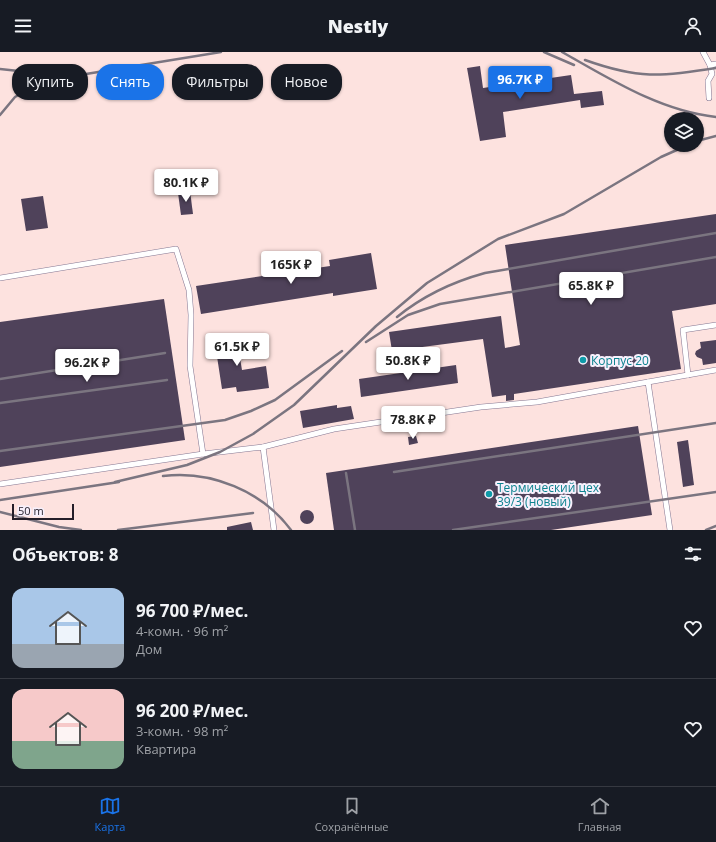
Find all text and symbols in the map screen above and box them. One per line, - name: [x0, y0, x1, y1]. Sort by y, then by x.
- text: Nestly: [328, 14, 388, 38]
- icon: menu: [12, 15, 34, 37]
- icon: person: [682, 15, 704, 37]
- chip: Купить: [12, 64, 88, 100]
- chip: Снять: [96, 64, 164, 100]
- chip: Фильтры: [172, 64, 263, 100]
- chip: Новое: [271, 64, 342, 100]
- pin: 96.7K ₽: [483, 66, 557, 100]
- text: 96.7K ₽: [497, 70, 543, 88]
- map controls: [664, 112, 704, 152]
- button: layers: [664, 112, 704, 152]
- pin: 80.1K ₽: [149, 169, 223, 203]
- text: 80.1K ₽: [163, 173, 209, 191]
- pin: 165K ₽: [258, 251, 324, 285]
- text: 165K ₽: [270, 255, 312, 273]
- pin: 65.8K ₽: [554, 272, 628, 306]
- text: 65.8K ₽: [568, 276, 614, 294]
- pin: 61.5K ₽: [200, 333, 274, 367]
- text: 61.5K ₽: [214, 337, 260, 355]
- pin: 50.8K ₽: [371, 347, 445, 381]
- pin: 96.2K ₽: [50, 349, 124, 383]
- text: 50.8K ₽: [385, 351, 431, 369]
- place label: Корпус 20: [591, 352, 649, 369]
- text: 96.2K ₽: [64, 353, 110, 371]
- marker: Корпус 20: [578, 355, 588, 365]
- pin: 78.8K ₽: [376, 406, 450, 440]
- text: 78.8K ₽: [390, 410, 436, 428]
- place label: Термический цех 39/3 (новый): [497, 479, 600, 510]
- marker: Термический цех 39/3 (новый): [484, 489, 494, 499]
- scale bar: [12, 502, 74, 521]
- text: 50 m: [18, 503, 44, 518]
- text: Объектов: 8: [12, 543, 118, 566]
- icon: filters: [682, 543, 704, 565]
- text: 96 700 ₽/мес.: [136, 599, 248, 622]
- icon: home: [44, 604, 92, 652]
- icon: heart: [682, 617, 704, 639]
- text: 4-комн. · 96 m²: [136, 622, 228, 640]
- text: Дом: [136, 640, 162, 658]
- text: 96 200 ₽/мес.: [136, 699, 248, 722]
- icon: home: [44, 705, 92, 753]
- icon: heart: [682, 718, 704, 740]
- text: 3-комн. · 98 m²: [136, 722, 228, 740]
- text: Квартира: [136, 740, 196, 758]
- tab: Карта: [95, 795, 125, 834]
- tab: Сохранённые: [315, 795, 389, 834]
- tab: Главная: [578, 795, 621, 834]

